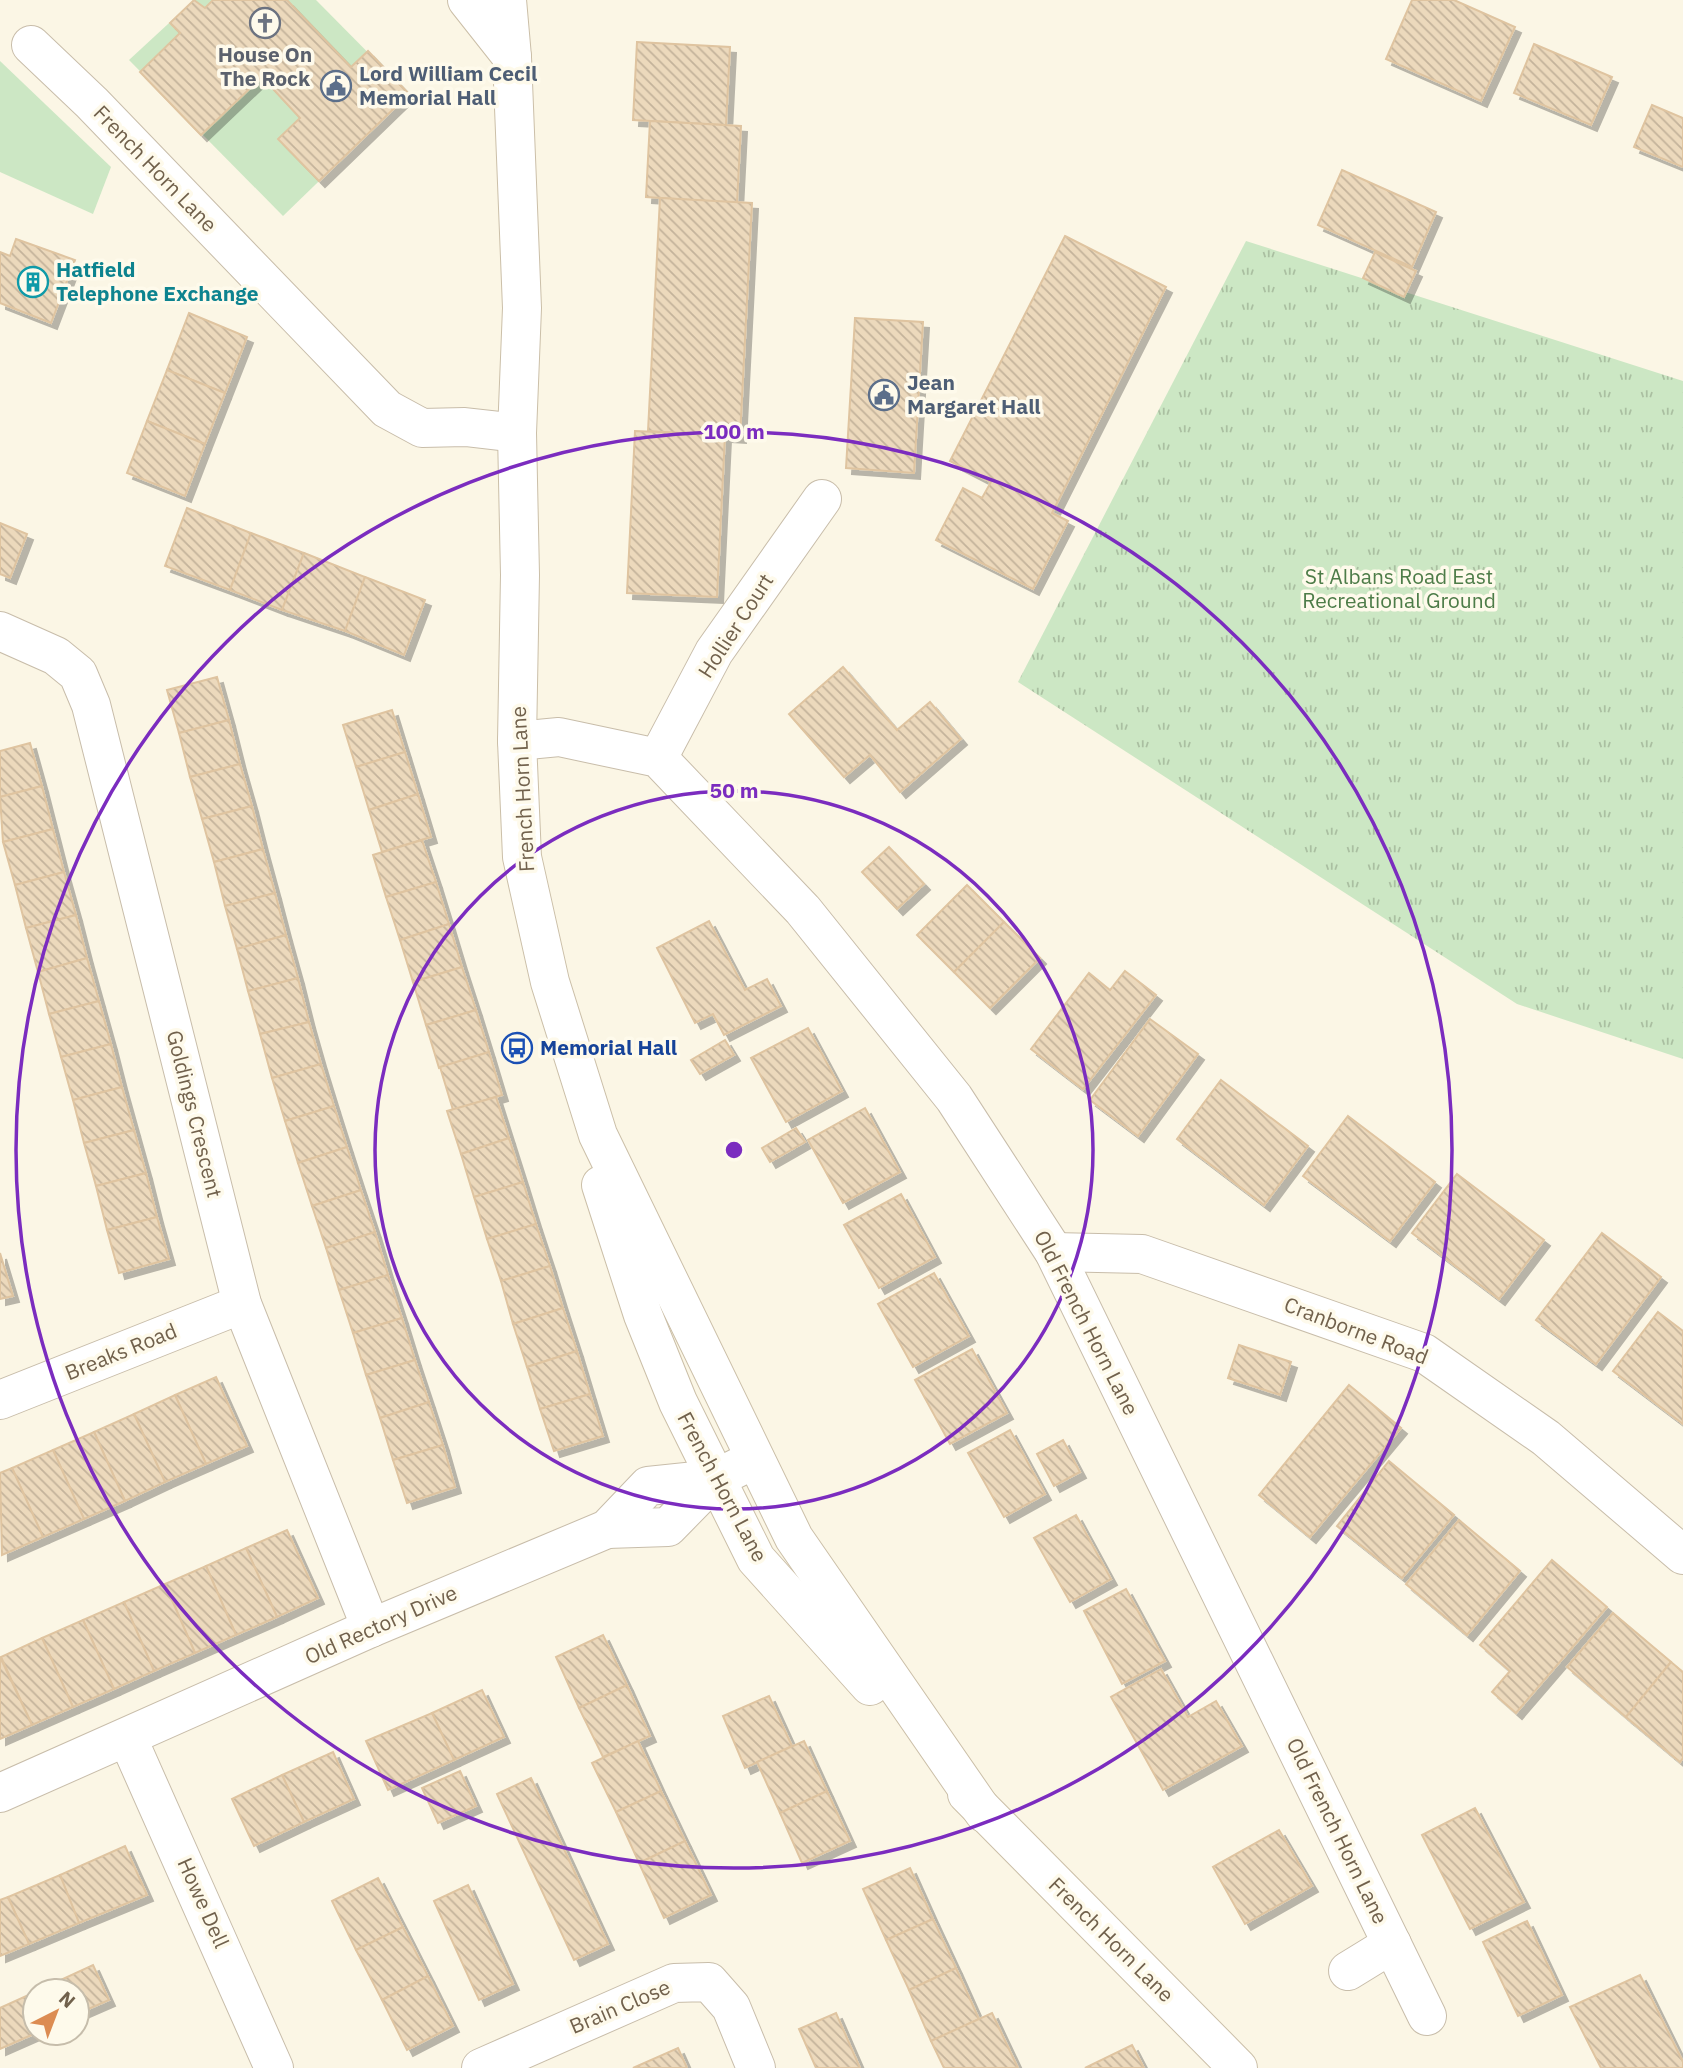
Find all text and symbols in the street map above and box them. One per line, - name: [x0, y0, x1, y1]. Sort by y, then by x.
- church icon: House On The Rock: [248, 6, 282, 40]
- place label: House On The Rock: [218, 40, 312, 92]
- place label: Lord William Cecil Memorial Hall: [359, 59, 537, 111]
- public building icon: Lord William Cecil Memorial Hall: [319, 69, 353, 103]
- street label: French Horn Lane: [88, 99, 224, 238]
- place label: Hatfield Telephone Exchange: [56, 255, 259, 307]
- building icon: Hatfield Telephone Exchange: [16, 265, 50, 299]
- place label: Jean Margaret Hall: [907, 368, 1041, 420]
- public building icon: Jean Margaret Hall: [867, 378, 901, 412]
- text: 100 m: [703, 417, 765, 445]
- park label: St Albans Road East Recreational Ground: [1302, 562, 1496, 614]
- street label: Hollier Court: [691, 568, 779, 683]
- street label: French Horn Lane: [504, 705, 540, 873]
- text: 50 m: [710, 776, 758, 804]
- street label: Goldings Crescent: [161, 1027, 229, 1200]
- bus stop icon: Memorial Hall: [500, 1031, 534, 1065]
- place label: Memorial Hall: [540, 1033, 677, 1061]
- centre of rings: [722, 1138, 746, 1162]
- street label: Old French Horn Lane: [1028, 1225, 1146, 1420]
- street label: Cranborne Road: [1280, 1290, 1432, 1370]
- street label: Breaks Road: [60, 1316, 181, 1386]
- street label: French Horn Lane: [672, 1407, 774, 1566]
- street label: Old Rectory Drive: [300, 1578, 461, 1670]
- street label: Old French Horn Lane: [1281, 1733, 1395, 1928]
- street label: Howe Dell: [172, 1853, 236, 1952]
- street label: French Horn Lane: [1043, 1871, 1180, 2008]
- street label: Brain Close: [565, 1972, 674, 2040]
- north arrow: [21, 1977, 91, 2047]
- text: N: [54, 1986, 81, 2013]

